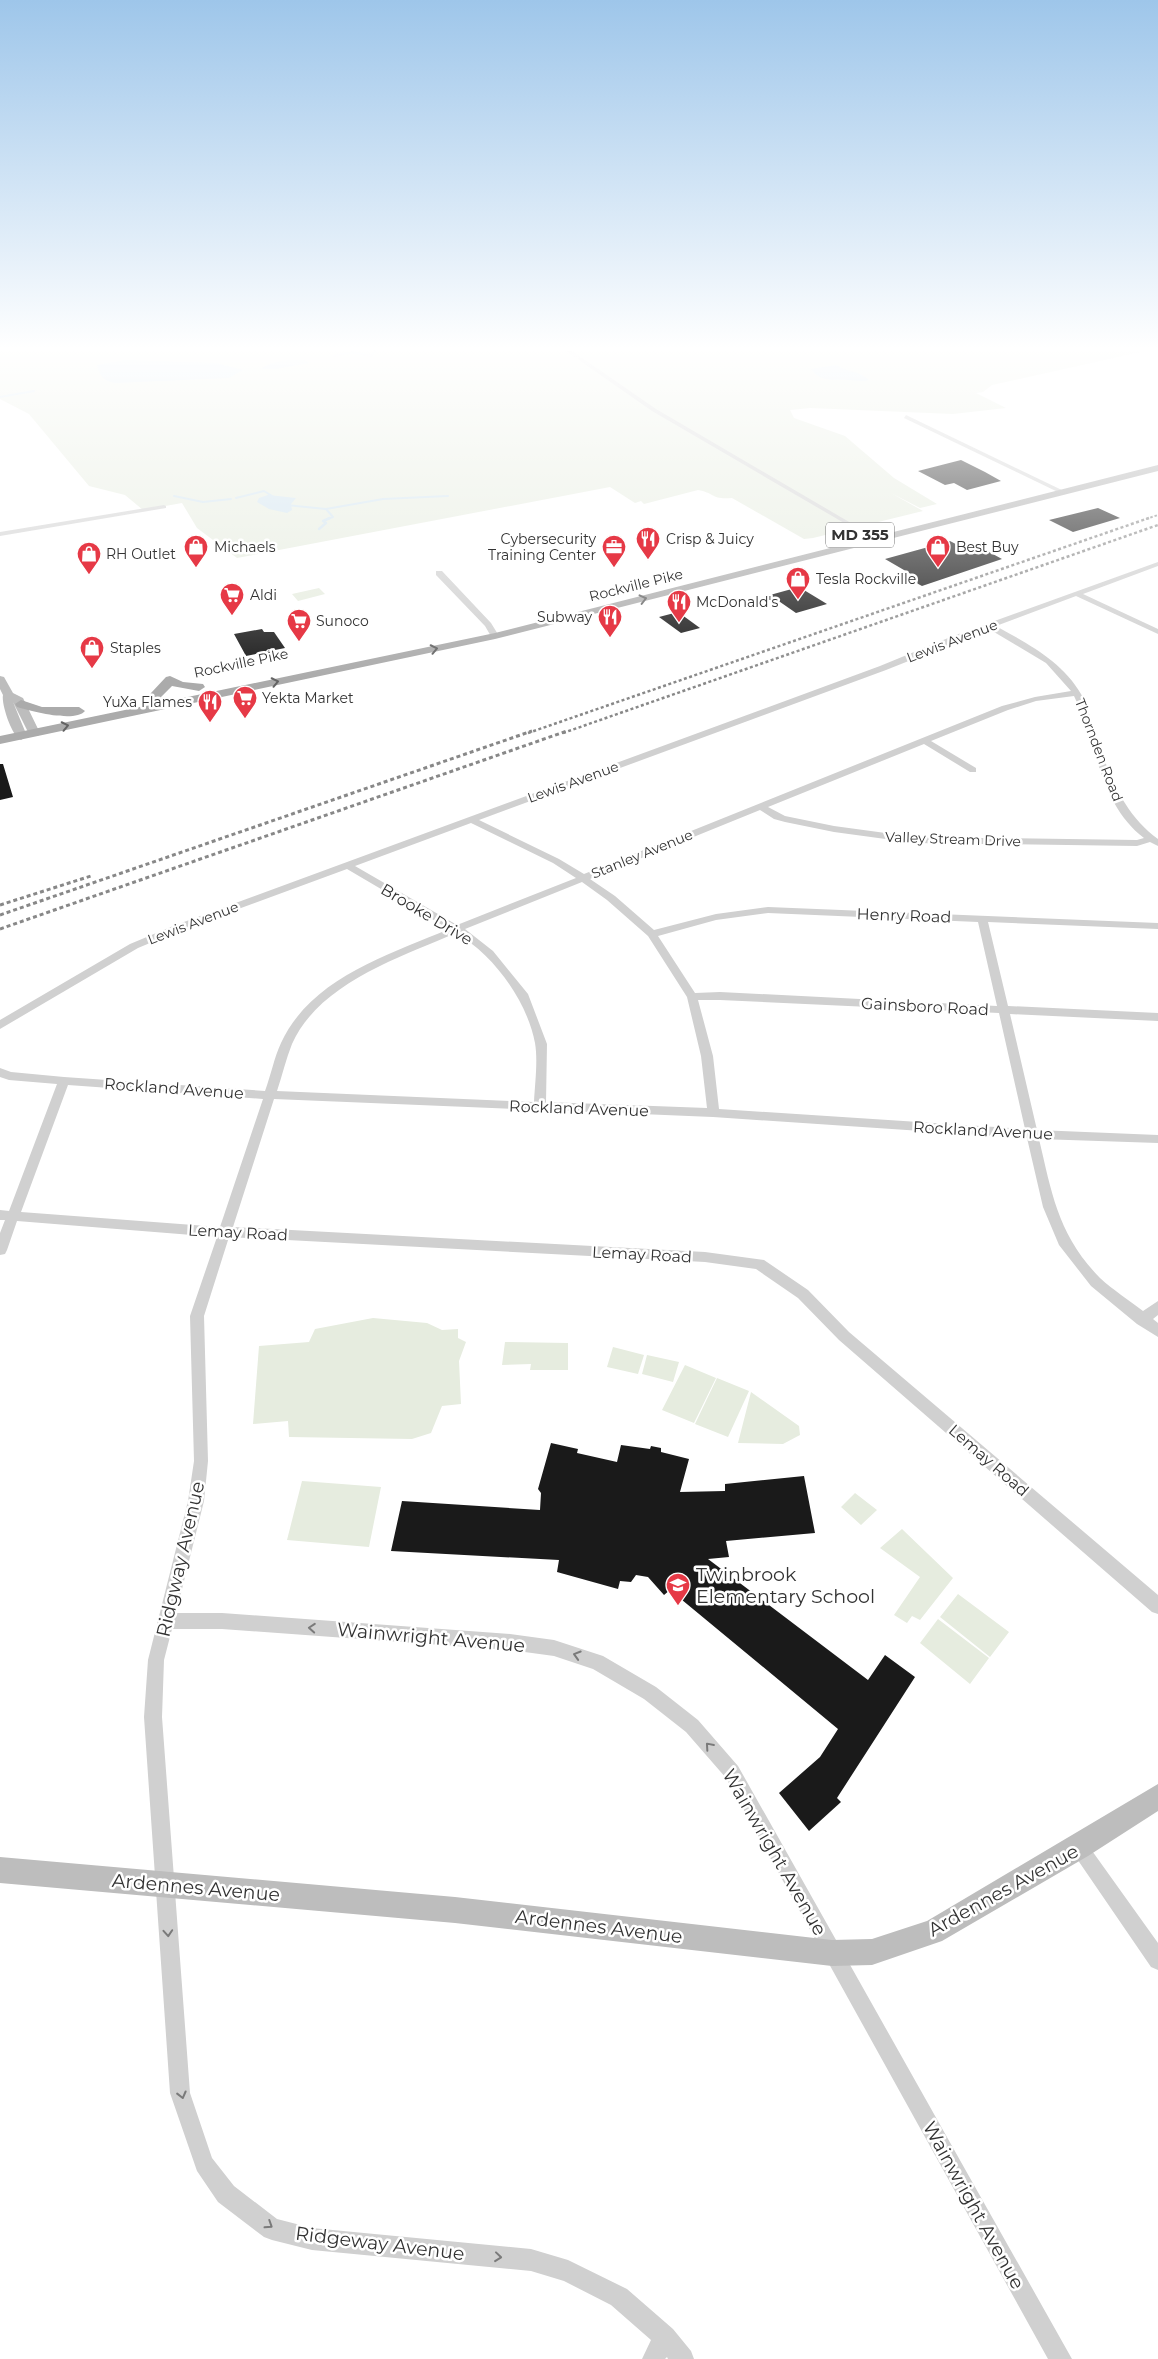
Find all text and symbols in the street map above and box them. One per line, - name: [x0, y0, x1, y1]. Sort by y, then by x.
- road number: MD 355: [826, 522, 894, 548]
- restaurant icon: Crisp & Juicy: [635, 526, 661, 560]
- place label: Cybersecurity Training Center: [488, 530, 596, 564]
- place label: Crisp & Juicy: [666, 530, 754, 548]
- shop icon: Michaels: [183, 534, 209, 568]
- office icon: Cybersecurity Training Center: [601, 534, 627, 568]
- shop icon: Best Buy: [925, 534, 951, 568]
- place label: Michaels: [214, 538, 276, 556]
- place label: Best Buy: [956, 538, 1019, 556]
- shop icon: RH Outlet: [76, 541, 102, 575]
- place label: RH Outlet: [106, 545, 176, 563]
- street label: Rockville Pike: [587, 565, 685, 605]
- shop icon: Tesla Rockville: [785, 566, 811, 600]
- place label: Tesla Rockville: [816, 570, 916, 588]
- supermarket icon: Aldi: [219, 582, 245, 616]
- place label: Aldi: [250, 586, 277, 604]
- restaurant icon: McDonald's: [666, 589, 692, 623]
- place label: McDonald's: [696, 593, 778, 611]
- one-way arrow: [639, 594, 648, 605]
- restaurant icon: Subway: [597, 604, 623, 638]
- supermarket icon: Sunoco: [286, 608, 312, 642]
- place label: Subway: [537, 608, 592, 626]
- place label: Sunoco: [316, 612, 369, 630]
- street label: Lewis Avenue: [904, 615, 1000, 667]
- shop icon: Staples: [79, 635, 105, 669]
- place label: Staples: [110, 639, 161, 657]
- street label: Rockville Pike: [192, 644, 290, 682]
- one-way arrow: [430, 644, 439, 654]
- one-way arrow: [271, 677, 280, 688]
- supermarket icon: Yekta Market: [232, 685, 258, 719]
- restaurant icon: YuXa Flames: [197, 689, 223, 723]
- place label: Yekta Market: [262, 689, 354, 707]
- place label: YuXa Flames: [103, 693, 192, 711]
- street label: Thornden Road: [1071, 696, 1127, 804]
- one-way arrow: [60, 721, 69, 732]
- street label: Lewis Avenue: [525, 757, 621, 807]
- street label: Stanley Avenue: [589, 825, 695, 883]
- street label: Valley Stream Drive: [885, 828, 1021, 850]
- street label: Brooke Drive: [378, 880, 476, 949]
- street label: Lewis Avenue: [145, 897, 241, 949]
- street label: Henry Road: [856, 904, 952, 927]
- street label: Gainsboro Road: [861, 994, 989, 1019]
- street label: Rockland Avenue: [103, 1074, 244, 1103]
- street label: Rockland Avenue: [509, 1097, 649, 1120]
- street label: Rockland Avenue: [913, 1117, 1053, 1144]
- street label: Lemay Road: [188, 1220, 288, 1245]
- street label: Lemay Road: [592, 1242, 692, 1267]
- street label: Lemay Road: [945, 1420, 1033, 1500]
- street label: Ridgway Avenue: [151, 1479, 210, 1639]
- place label: Twinbrook Elementary School: [696, 1563, 875, 1608]
- school or university icon: Twinbrook Elementary School: [665, 1572, 691, 1606]
- street label: Wainwright Avenue: [336, 1618, 526, 1657]
- one-way arrow: [307, 1622, 315, 1633]
- one-way arrow: [574, 1651, 582, 1661]
- one-way arrow: [707, 1743, 715, 1752]
- street label: Wainwright Avenue: [717, 1765, 832, 1940]
- street label: Ardennes Avenue: [924, 1840, 1082, 1941]
- street label: Ardennes Avenue: [111, 1869, 281, 1906]
- street label: Ardennes Avenue: [514, 1905, 684, 1948]
- one-way arrow: [162, 1930, 173, 1938]
- one-way arrow: [176, 2091, 187, 2099]
- street label: Wainwright Avenue: [918, 2117, 1029, 2293]
- one-way arrow: [263, 2219, 272, 2228]
- street label: Ridgeway Avenue: [294, 2222, 466, 2265]
- one-way arrow: [494, 2251, 502, 2262]

